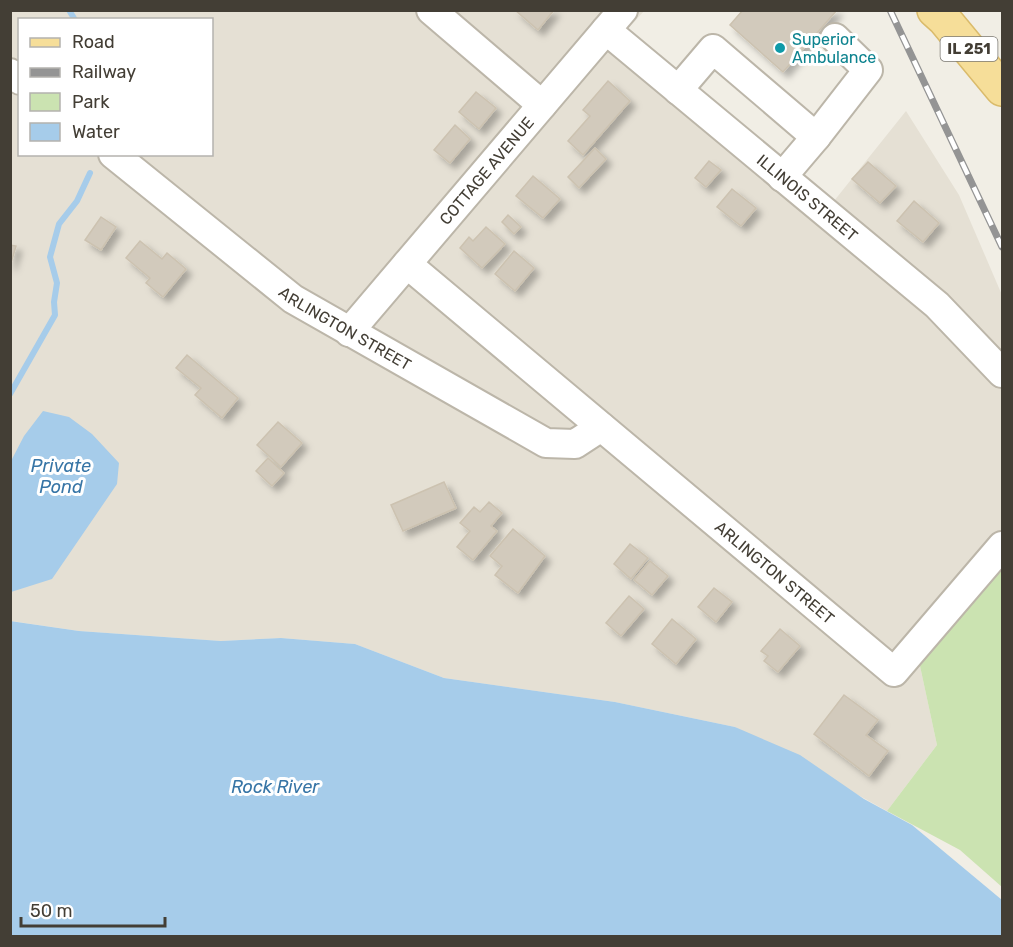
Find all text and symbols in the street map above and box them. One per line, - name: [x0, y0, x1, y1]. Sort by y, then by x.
- legend: [18, 18, 213, 156]
- place label: Superior Ambulance: [792, 30, 876, 67]
- text: Road: [72, 31, 115, 53]
- road number: IL 251: [940, 37, 998, 61]
- marker: Superior Ambulance: [773, 41, 787, 55]
- text: Railway: [72, 61, 136, 83]
- text: Park: [72, 91, 110, 113]
- street label: COTTAGE AVENUE: [435, 113, 538, 228]
- text: Water: [72, 121, 120, 143]
- street label: ILLINOIS STREET: [753, 150, 862, 245]
- street label: ARLINGTON STREET: [275, 282, 415, 374]
- water label: Private Pond: [31, 455, 91, 498]
- street label: ARLINGTON STREET: [711, 517, 838, 628]
- water label: Rock River: [231, 776, 320, 798]
- scale bar: [21, 890, 165, 928]
- text: 50 m: [30, 900, 73, 922]

